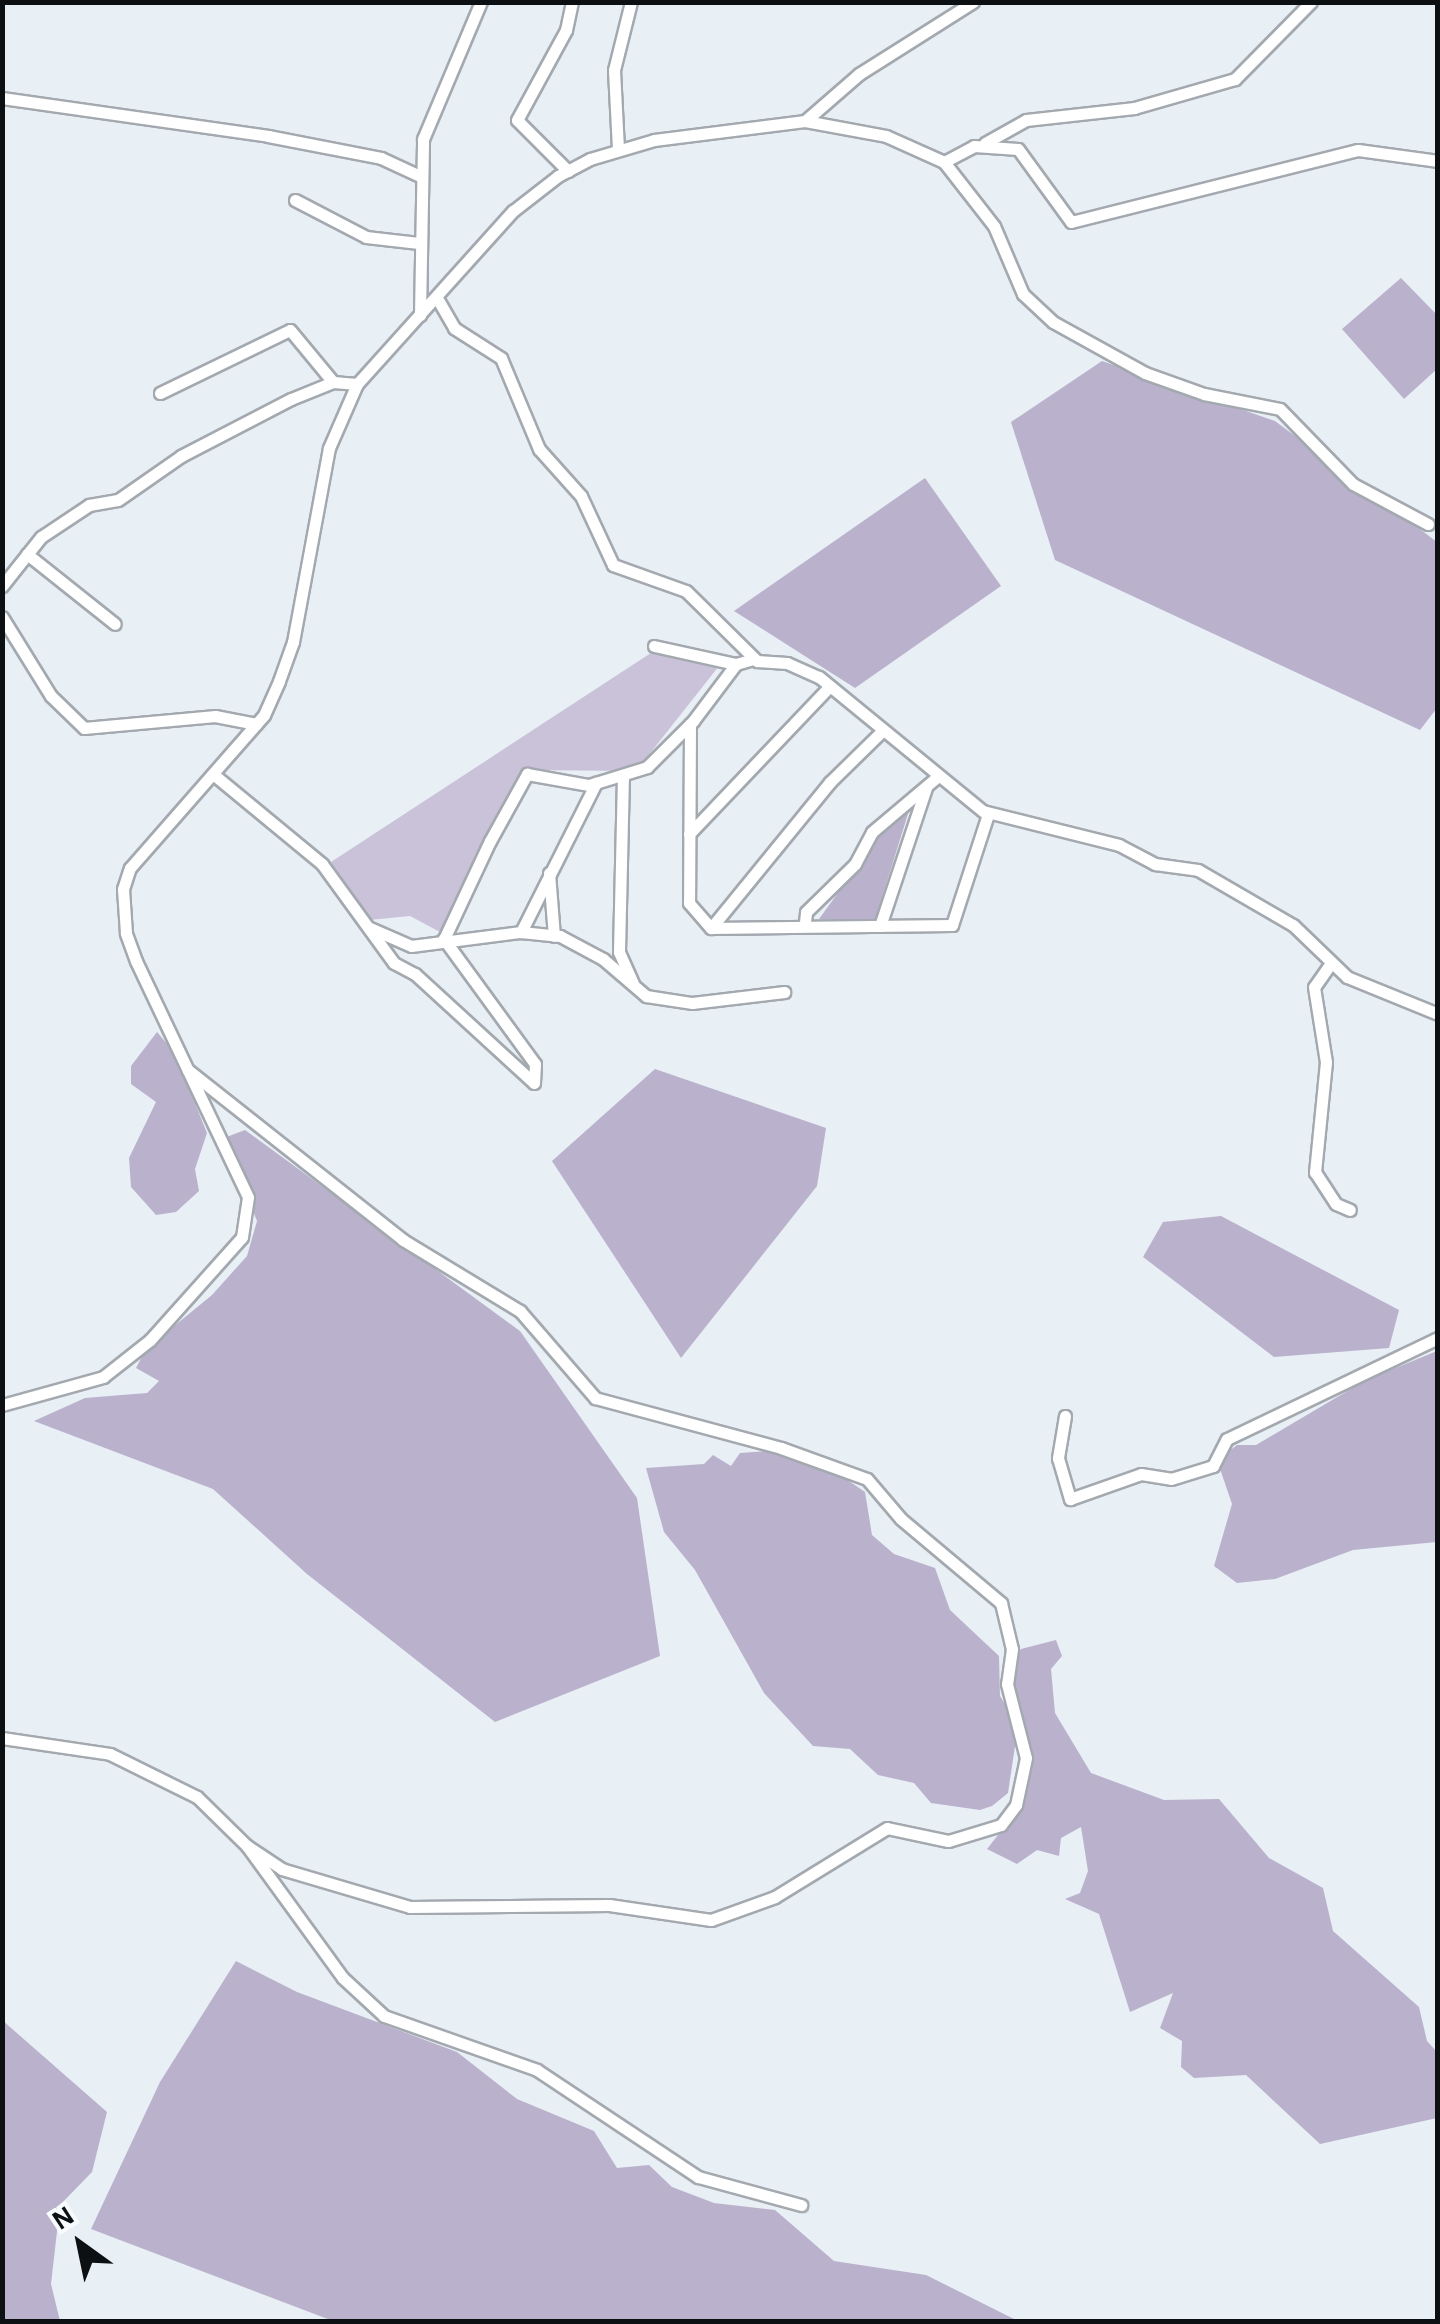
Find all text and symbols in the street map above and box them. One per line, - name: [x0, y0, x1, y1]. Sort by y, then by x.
- north arrow: [30, 2194, 130, 2294]
- text: N: [48, 2202, 79, 2236]

